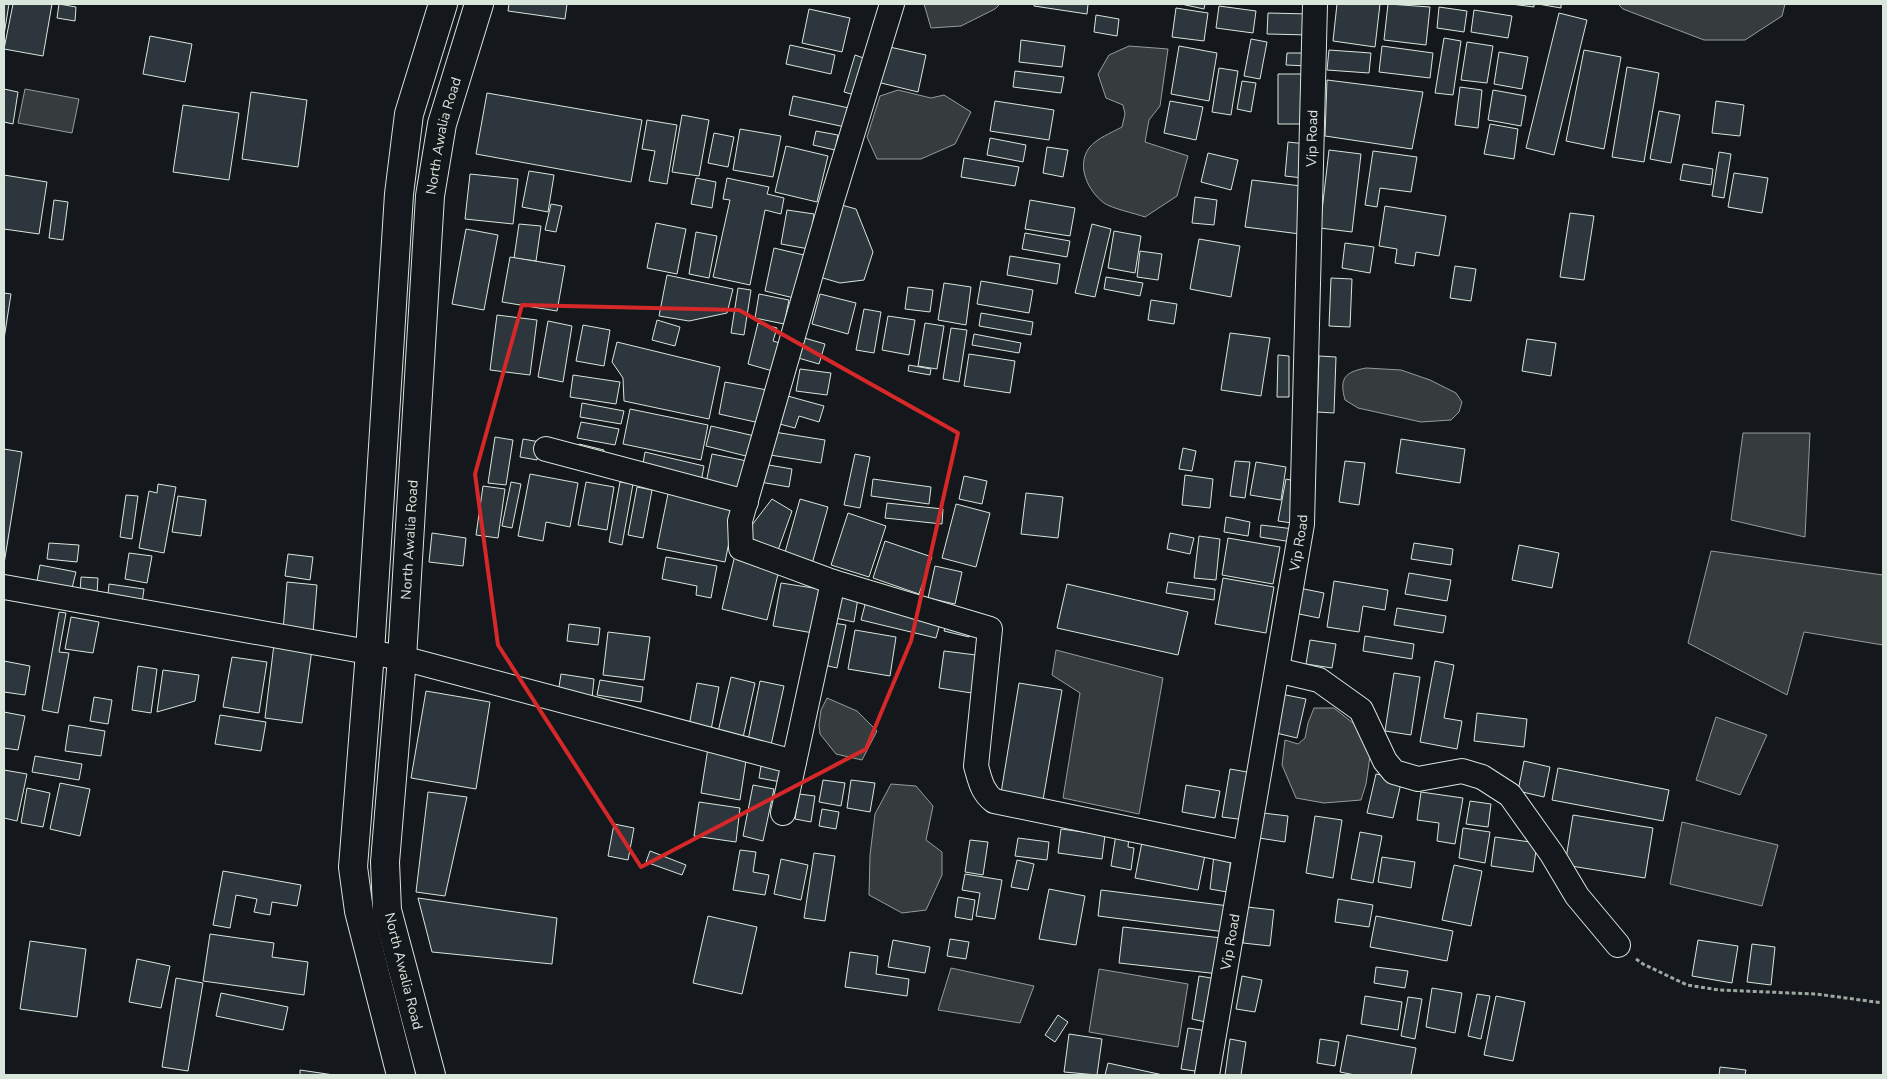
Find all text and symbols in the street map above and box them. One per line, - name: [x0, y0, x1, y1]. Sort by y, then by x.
- street label: North Awalia Road: [421, 75, 466, 196]
- street label: Vip Road: [1302, 109, 1322, 168]
- street label: North Awalia Road: [397, 479, 423, 600]
- street label: Vip Road: [1285, 514, 1312, 574]
- street label: North Awalia Road: [380, 911, 427, 1032]
- street label: Vip Road: [1216, 912, 1245, 973]

